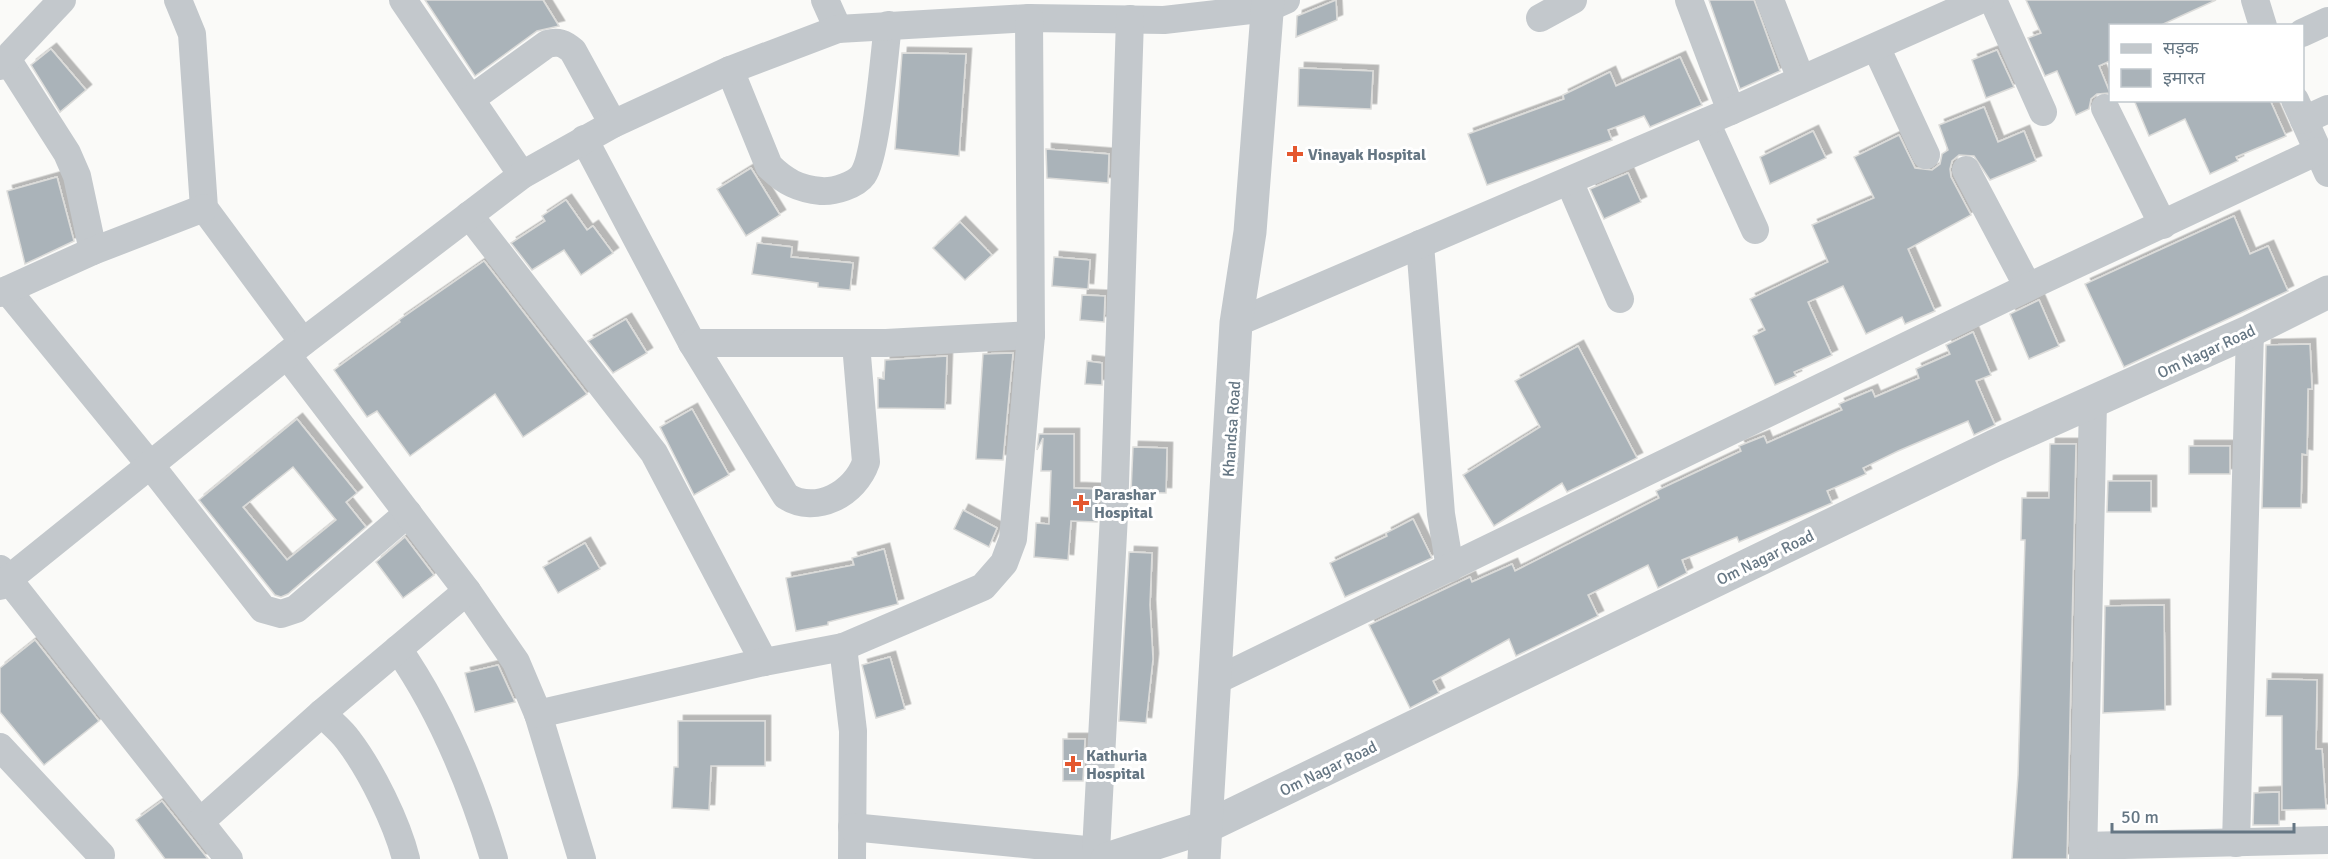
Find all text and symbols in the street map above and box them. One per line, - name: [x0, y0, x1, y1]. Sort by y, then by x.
- legend: [2109, 24, 2304, 102]
- text: सड़क: [2163, 37, 2200, 59]
- text: इमारत: [2163, 67, 2206, 89]
- marker: Vinayak Hospital: [1286, 145, 1304, 163]
- place label: Vinayak Hospital: [1308, 145, 1426, 165]
- street label: Om Nagar Road: [2154, 320, 2259, 383]
- street label: Khandsa Road: [1219, 380, 1245, 478]
- place label: Parashar Hospital: [1094, 485, 1157, 523]
- marker: Parashar Hospital: [1072, 494, 1090, 512]
- street label: Om Nagar Road: [1713, 526, 1817, 590]
- street label: Om Nagar Road: [1276, 737, 1380, 801]
- place label: Kathuria Hospital: [1086, 746, 1147, 784]
- marker: Kathuria Hospital: [1064, 755, 1082, 773]
- scale bar: [2112, 796, 2294, 834]
- text: 50 m: [2121, 806, 2159, 828]

